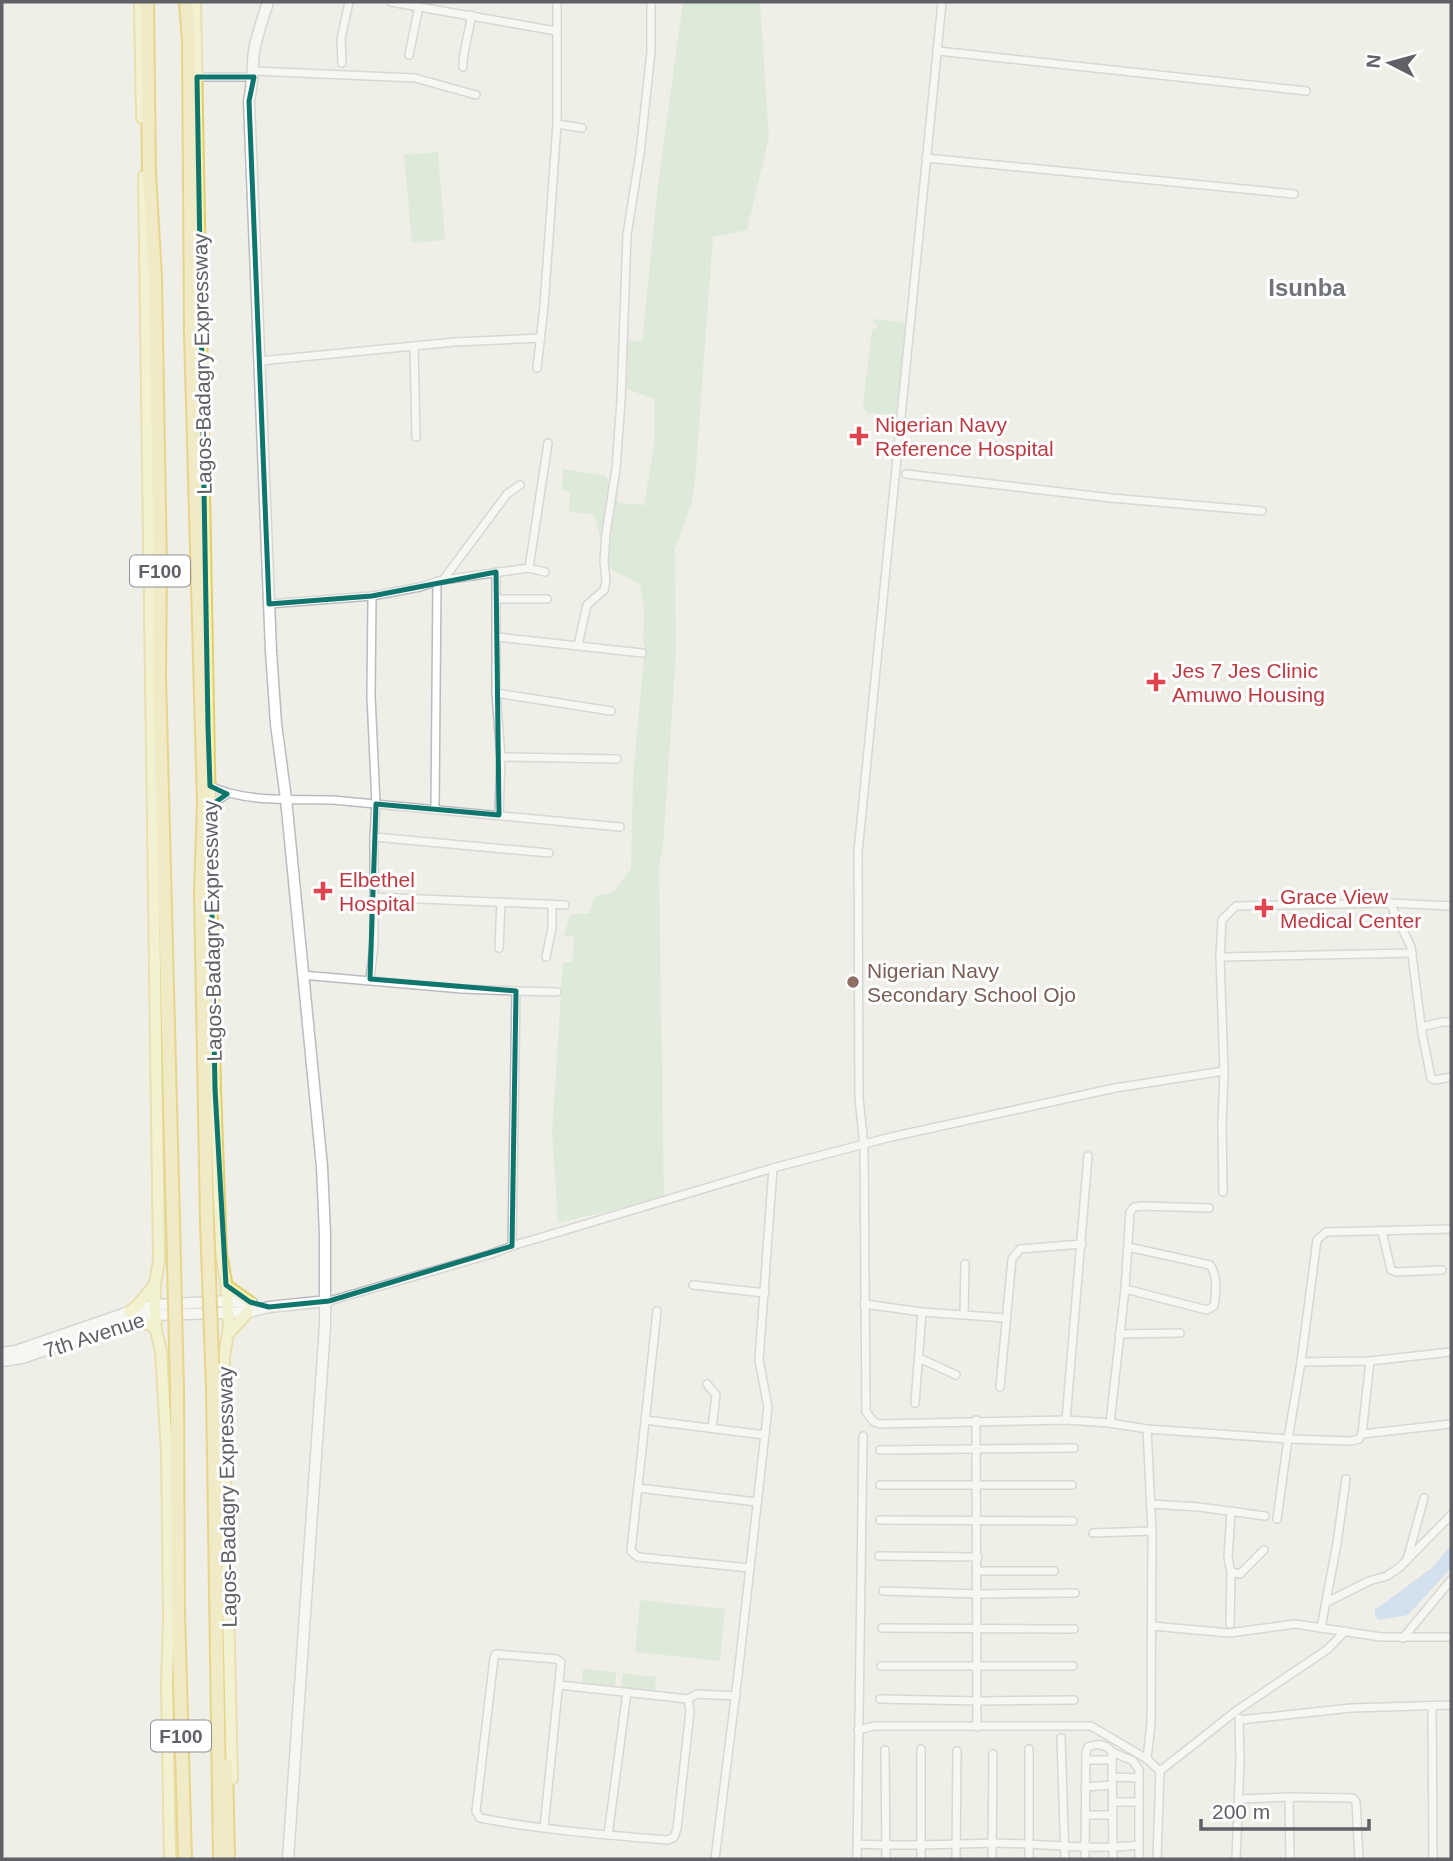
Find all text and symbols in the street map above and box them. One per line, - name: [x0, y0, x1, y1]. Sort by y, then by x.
- north arrow: [1355, 28, 1425, 98]
- text: N: [1362, 53, 1385, 69]
- street label: Lagos-Badagry Expressway: [188, 233, 216, 495]
- district label: Isunba: [1268, 274, 1346, 301]
- place label: Nigerian Navy Reference Hospital: [875, 413, 1054, 460]
- marker: Nigerian Navy Reference Hospital: [849, 426, 869, 446]
- road number: F100: [130, 556, 190, 586]
- place label: Jes 7 Jes Clinic Amuwo Housing: [1172, 659, 1325, 706]
- marker: Jes 7 Jes Clinic Amuwo Housing: [1146, 672, 1166, 692]
- street label: Lagos-Badagry Expressway: [198, 800, 226, 1062]
- place label: Elbethel Hospital: [339, 868, 415, 915]
- marker: Elbethel Hospital: [313, 881, 333, 901]
- place label: Grace View Medical Center: [1280, 885, 1421, 932]
- marker: Grace View Medical Center: [1254, 898, 1274, 918]
- place label: Nigerian Navy Secondary School Ojo: [867, 959, 1076, 1006]
- marker: Nigerian Navy Secondary School Ojo: [845, 974, 861, 990]
- street label: 7th Avenue: [41, 1308, 147, 1362]
- street label: Lagos-Badagry Expressway: [213, 1366, 241, 1628]
- road number: F100: [151, 1720, 211, 1752]
- scale bar: [1201, 1787, 1369, 1831]
- text: 200 m: [1212, 1800, 1270, 1823]

